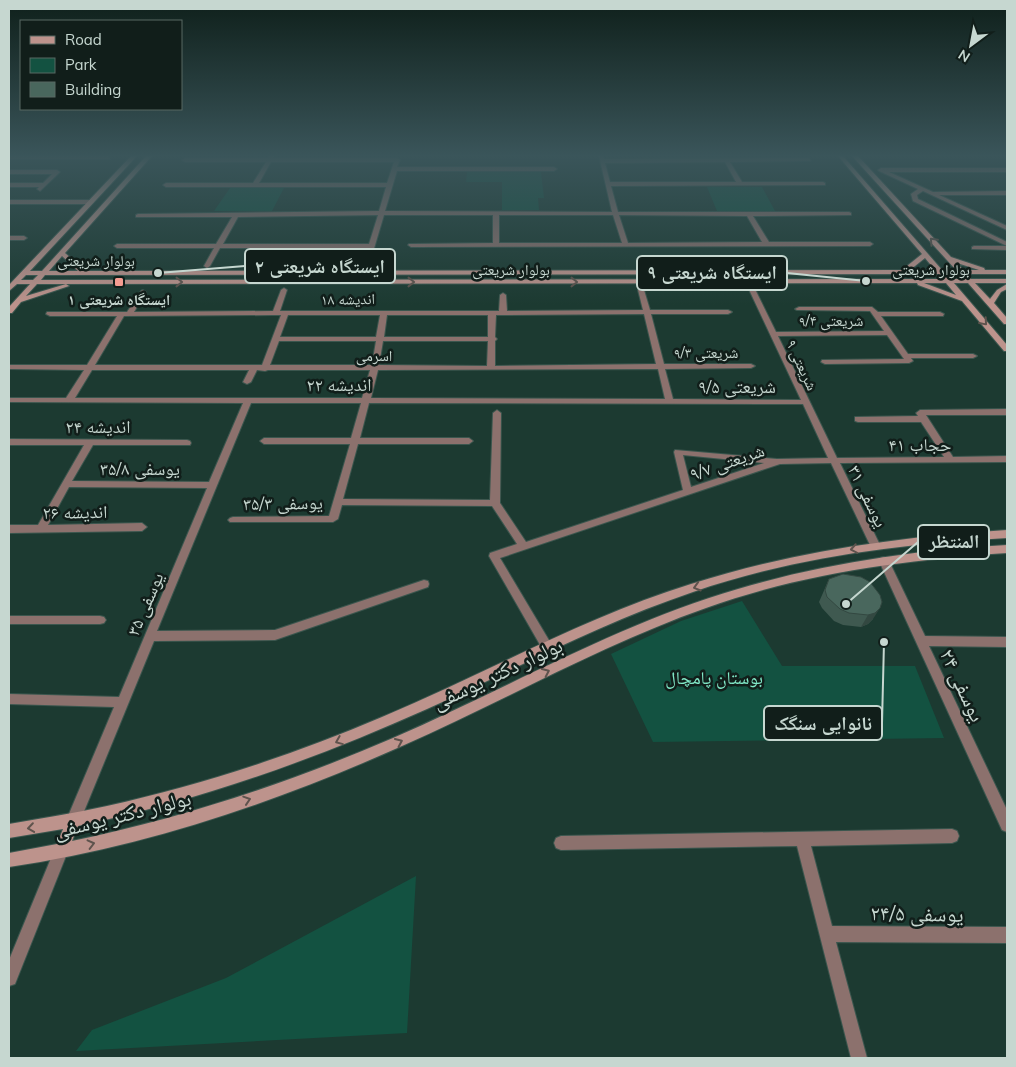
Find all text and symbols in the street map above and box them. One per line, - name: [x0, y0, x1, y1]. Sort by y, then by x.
- legend: [20, 20, 182, 110]
- north arrow: [946, 20, 996, 70]
- text: Road: [65, 30, 102, 49]
- text: N: [955, 46, 973, 66]
- text: Park: [65, 55, 97, 74]
- text: Building: [65, 80, 121, 99]
- one-way arrow: [930, 238, 939, 247]
- callout: ایستگاه شریعتی ۲: [245, 249, 395, 283]
- street label: بولوار شریعتی: [57, 251, 135, 271]
- text: ایستگاه شریعتی ۲: [255, 254, 385, 278]
- callout: ایستگاه شریعتی ۹: [637, 256, 787, 290]
- street label: بولوار شریعتی: [472, 260, 550, 280]
- text: ایستگاه شریعتی ۹: [647, 260, 777, 284]
- street label: بولوار شریعتی: [892, 260, 970, 280]
- marker: ایستگاه شریعتی ۱: [113, 276, 125, 288]
- one-way arrow: [176, 277, 183, 287]
- one-way arrow: [408, 277, 416, 287]
- one-way arrow: [570, 277, 578, 287]
- street label: اندیشه ۱۸: [321, 289, 375, 309]
- place label: ایستگاه شریعتی ۱: [68, 290, 170, 309]
- street label: شریعتی ۹/۴: [799, 311, 863, 331]
- one-way arrow: [978, 316, 987, 325]
- street label: شریعتی ۹: [781, 337, 822, 394]
- street label: شریعتی ۹/۳: [674, 343, 738, 363]
- street label: اسرمی: [356, 346, 392, 366]
- street label: اندیشه ۲۲: [307, 373, 371, 396]
- street label: شریعتی ۹/۵: [698, 375, 776, 398]
- street label: اندیشه ۲۴: [66, 415, 130, 438]
- street label: حجاب ۴۱: [889, 433, 951, 456]
- street label: شریعتی ۹/۷: [687, 438, 767, 486]
- street label: یوسفی ۳۵/۸: [100, 457, 180, 480]
- street label: یوسفی ۳۱: [843, 461, 893, 531]
- street label: یوسفی ۳۵/۳: [243, 491, 323, 515]
- street label: اندیشه ۲۶: [42, 500, 108, 524]
- callout: المنتظر: [918, 525, 989, 559]
- text: المنتظر: [928, 529, 979, 553]
- one-way arrow: [850, 543, 859, 553]
- street label: یوسفی ۳۵: [121, 569, 169, 639]
- one-way arrow: [693, 581, 701, 591]
- street label: بولوار دکتر یوسفی: [428, 631, 567, 715]
- street label: یوسفی ۲۴: [934, 644, 991, 726]
- park label: بوستان پامچال: [665, 666, 763, 689]
- one-way arrow: [541, 668, 550, 678]
- callout: نانوایی سنگک: [764, 706, 882, 740]
- text: نانوایی سنگک: [774, 711, 872, 735]
- one-way arrow: [335, 735, 343, 745]
- one-way arrow: [394, 737, 403, 748]
- street label: بولوار دکتر یوسفی: [51, 784, 194, 845]
- one-way arrow: [243, 796, 251, 806]
- one-way arrow: [27, 822, 35, 833]
- one-way arrow: [86, 839, 95, 850]
- street label: یوسفی ۲۴/۵: [870, 899, 964, 928]

